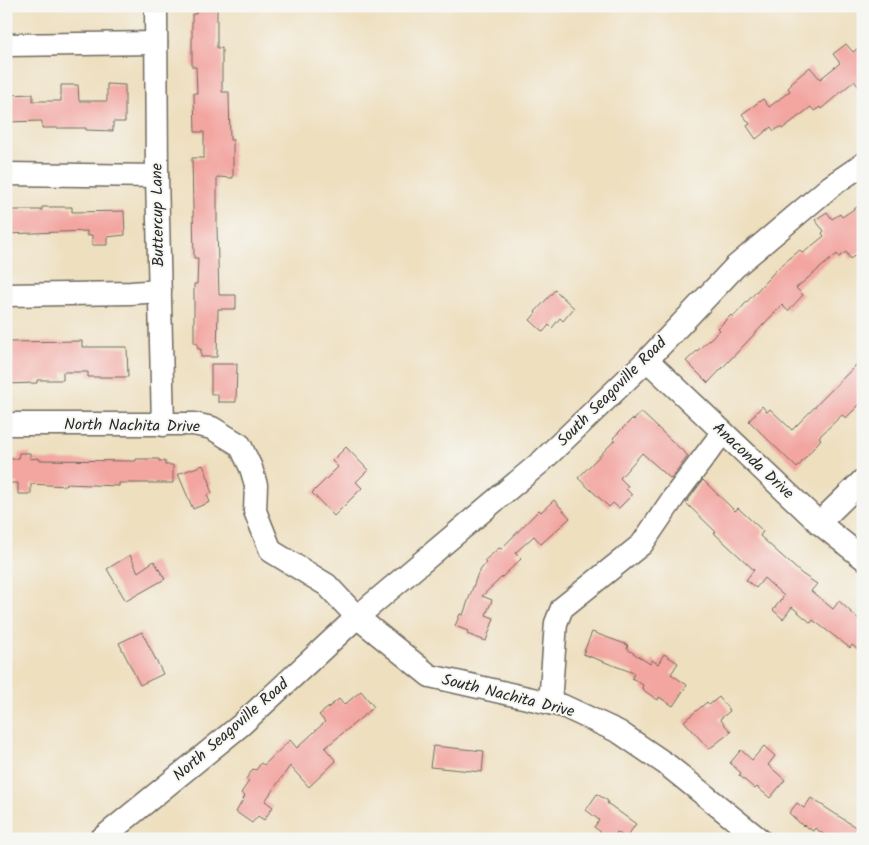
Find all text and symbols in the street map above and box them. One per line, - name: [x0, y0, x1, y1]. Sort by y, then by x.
- street label: Buttercup Lane: [145, 163, 171, 267]
- street label: South Seagoville Road: [551, 331, 673, 453]
- street label: North Nachita Drive: [64, 412, 200, 440]
- street label: Anaconda Drive: [706, 416, 800, 506]
- street label: South Nachita Drive: [439, 667, 577, 725]
- street label: North Seagoville Road: [167, 672, 295, 788]

